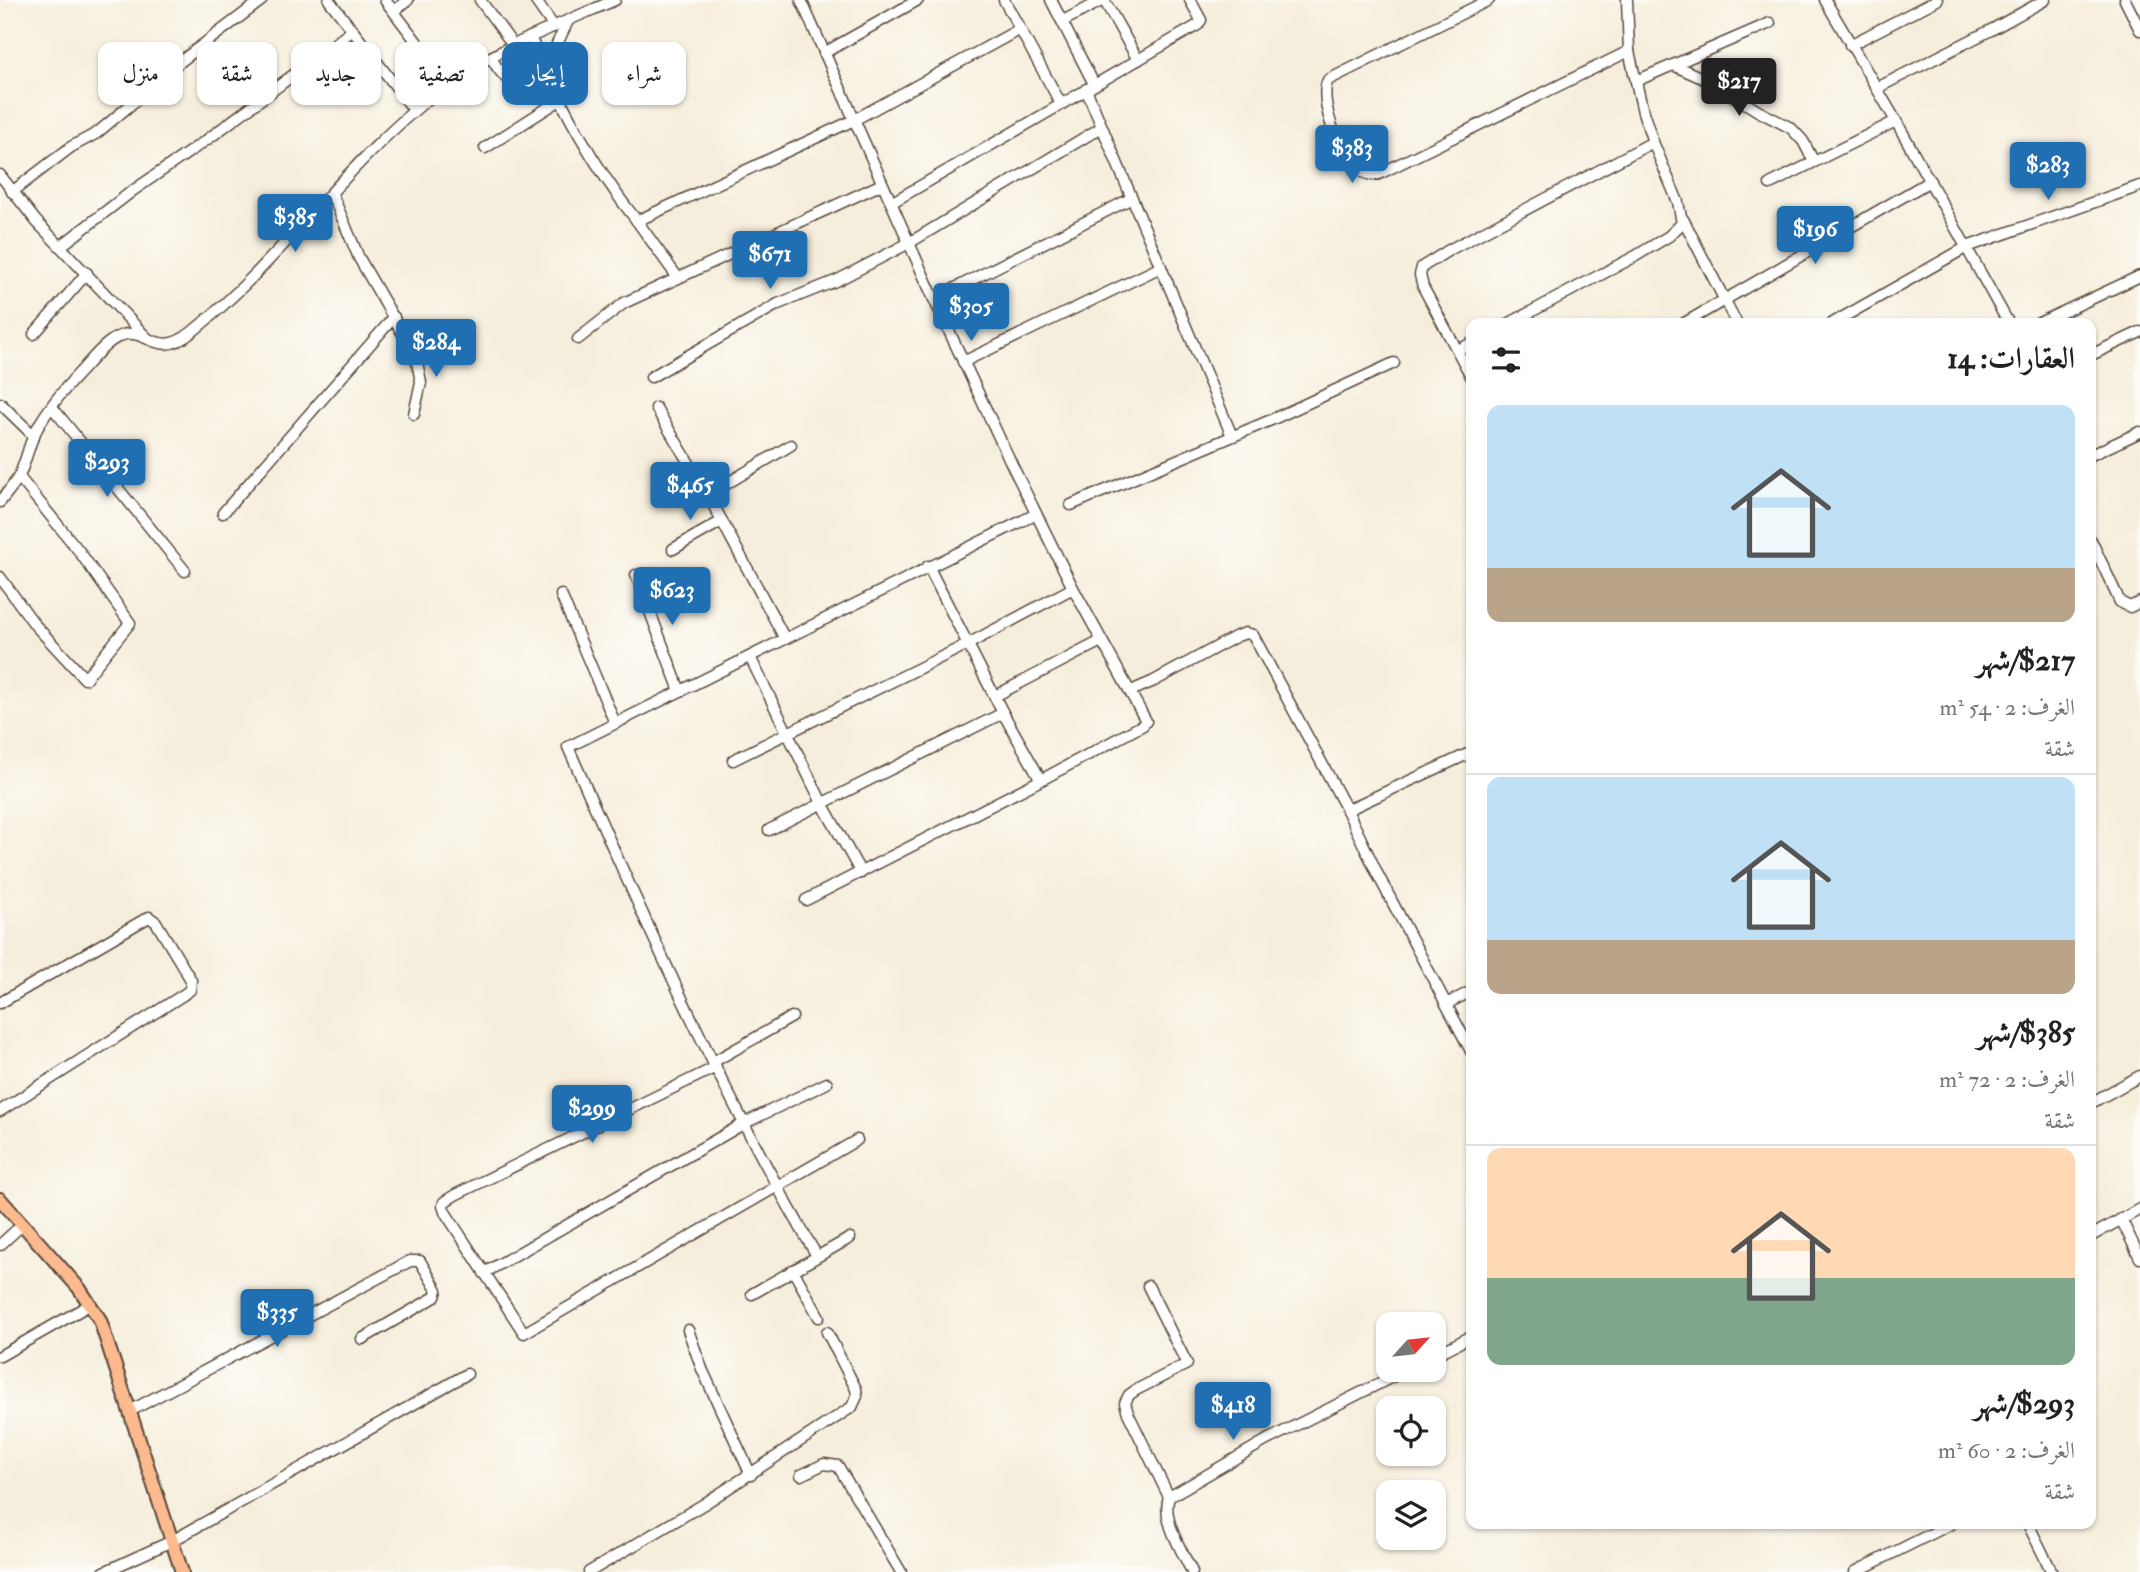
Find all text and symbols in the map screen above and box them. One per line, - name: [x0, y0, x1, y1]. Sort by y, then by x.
- chip: منزل: [98, 42, 183, 105]
- chip: شقة: [197, 42, 277, 105]
- chip: جديد: [291, 42, 381, 105]
- chip: تصفية: [395, 42, 488, 105]
- chip: إيجار: [502, 42, 588, 105]
- chip: شراء: [602, 42, 686, 105]
- pin: $217: [1698, 58, 1780, 118]
- text: $217: [1717, 66, 1761, 95]
- pin: $383: [1311, 125, 1393, 185]
- text: $383: [1331, 133, 1373, 162]
- pin: $283: [2007, 142, 2089, 202]
- text: $283: [2026, 150, 2070, 179]
- pin: $385: [254, 194, 336, 254]
- text: $385: [274, 202, 316, 231]
- pin: $196: [1774, 206, 1856, 266]
- text: $196: [1793, 214, 1837, 243]
- pin: $671: [729, 232, 811, 291]
- text: $671: [748, 239, 792, 268]
- pin: $305: [930, 284, 1012, 343]
- text: $305: [949, 291, 993, 320]
- pin: $284: [395, 320, 477, 379]
- text: $284: [412, 327, 460, 356]
- text: العقارات: 14: [1947, 340, 2075, 377]
- icon: filters: [1487, 341, 1525, 379]
- pin: $293: [66, 440, 148, 499]
- text: $293: [84, 447, 130, 476]
- icon: home: [1718, 450, 1844, 576]
- pin: $465: [649, 462, 731, 522]
- text: $465: [666, 470, 714, 499]
- pin: $623: [631, 568, 713, 627]
- text: $623: [649, 575, 695, 604]
- text: $217/شهر: [1976, 642, 2075, 679]
- text: الغرف: 2 · 54 m²: [1940, 693, 2075, 722]
- text: شقة: [2045, 734, 2075, 763]
- icon: home: [1718, 822, 1844, 948]
- text: $385/شهر: [1977, 1014, 2075, 1051]
- text: الغرف: 2 · 72 m²: [1939, 1065, 2075, 1094]
- pin: $299: [551, 1086, 633, 1145]
- text: $299: [568, 1093, 616, 1122]
- text: شقة: [2045, 1106, 2075, 1135]
- icon: home: [1718, 1193, 1844, 1319]
- pin: $335: [236, 1290, 318, 1349]
- text: $335: [257, 1297, 297, 1326]
- north arrow: [1376, 1312, 1446, 1382]
- map controls: [1376, 1312, 1446, 1550]
- pin: $418: [1192, 1382, 1274, 1442]
- text: $293/شهر: [1974, 1385, 2075, 1422]
- text: $418: [1211, 1390, 1255, 1419]
- button: locate: [1376, 1396, 1446, 1466]
- text: الغرف: 2 · 60 m²: [1938, 1436, 2075, 1465]
- text: شقة: [2045, 1477, 2075, 1506]
- button: layers: [1376, 1480, 1446, 1550]

